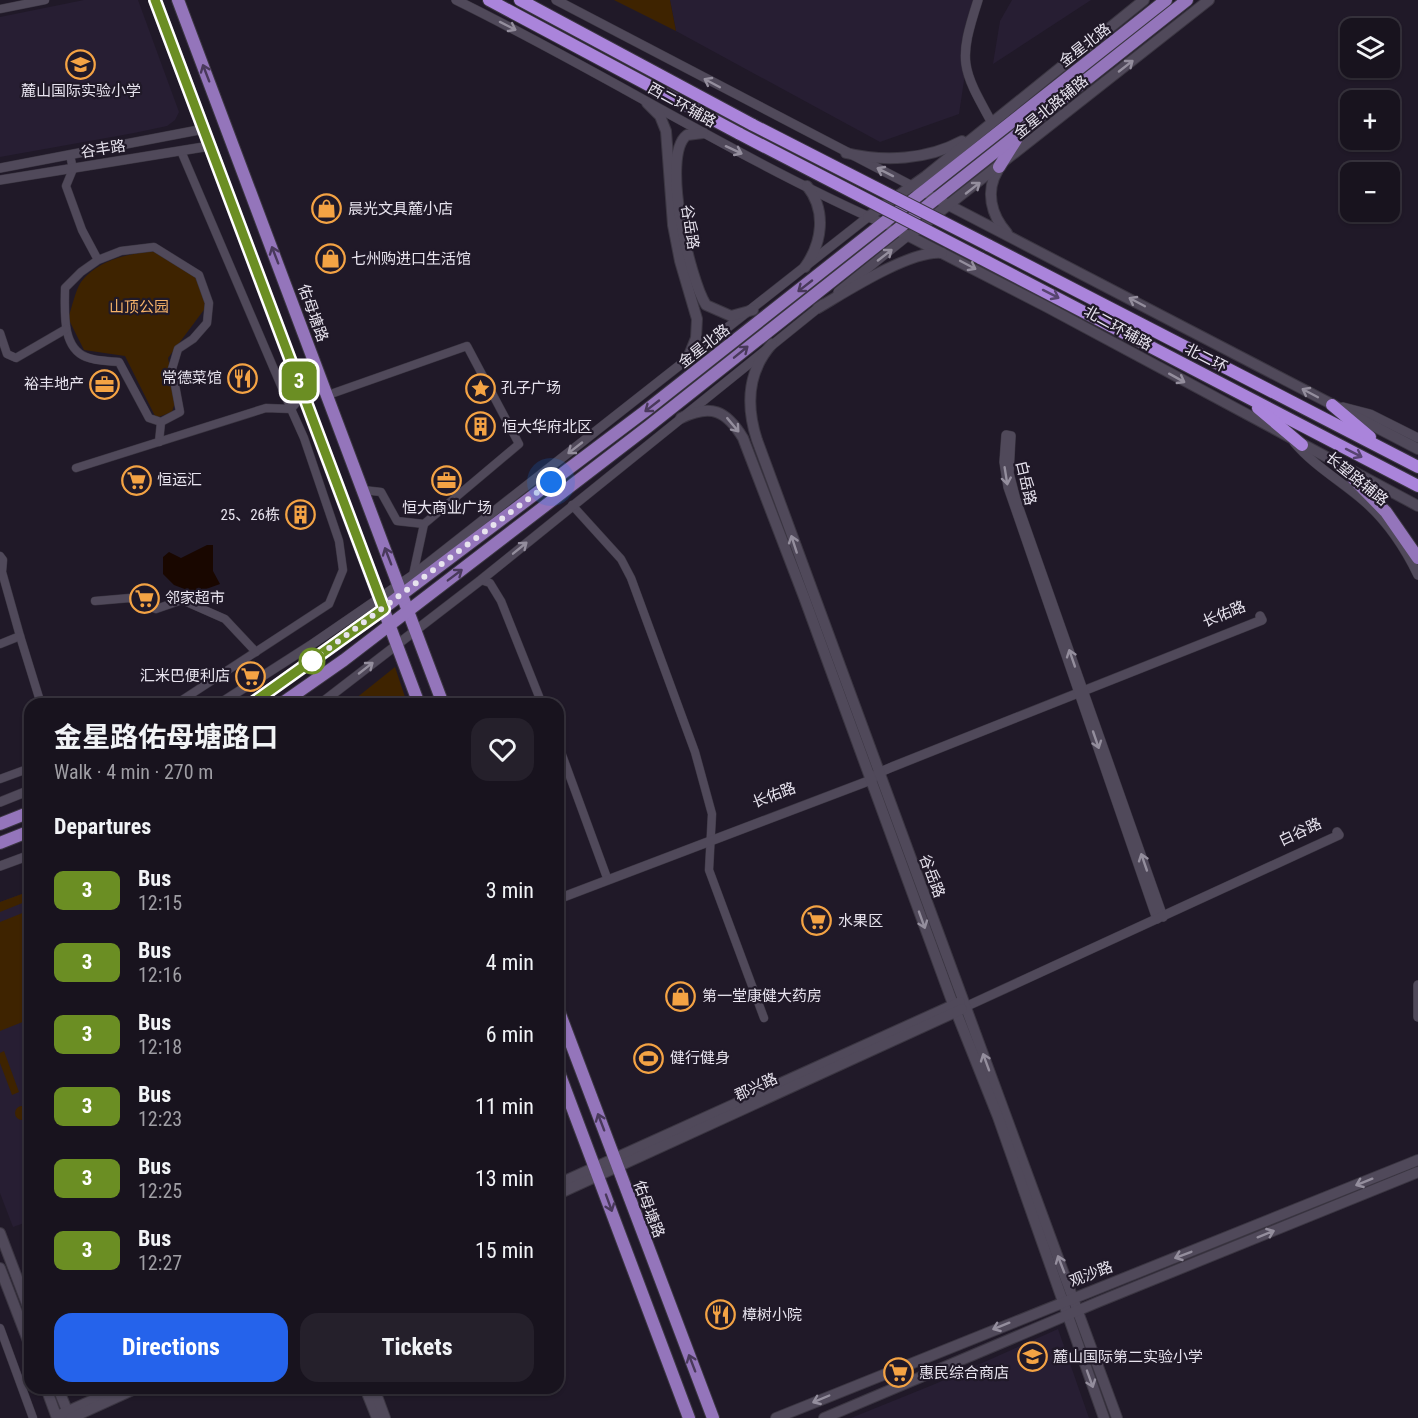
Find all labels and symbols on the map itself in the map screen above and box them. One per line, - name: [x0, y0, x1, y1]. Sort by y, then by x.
- street label: 金星北路: [1056, 19, 1114, 71]
- one-way arrow: [499, 20, 517, 32]
- school or university icon: 麓山国际实验小学: [65, 48, 97, 80]
- one-way arrow: [1117, 60, 1133, 73]
- one-way arrow: [199, 64, 210, 83]
- street label: 金星北路辅路: [1010, 72, 1092, 142]
- one-way arrow: [703, 77, 721, 88]
- street label: 西二环辅路: [645, 79, 719, 131]
- place label: 麓山国际实验小学: [21, 82, 141, 100]
- street label: 谷丰路: [79, 137, 127, 161]
- one-way arrow: [725, 144, 743, 156]
- one-way arrow: [877, 166, 894, 178]
- one-way arrow: [965, 181, 981, 194]
- shop icon: 晨光文具麓小店: [311, 193, 343, 225]
- place label: 晨光文具麓小店: [348, 200, 453, 218]
- street label: 谷岳路: [678, 203, 702, 251]
- shop icon: 七州购进口生活馆: [314, 243, 346, 275]
- one-way arrow: [269, 246, 280, 265]
- one-way arrow: [876, 248, 892, 261]
- place label: 七州购进口生活馆: [351, 250, 471, 268]
- one-way arrow: [959, 260, 977, 271]
- one-way arrow: [797, 279, 813, 292]
- street label: 佑母塘路: [294, 282, 332, 344]
- one-way arrow: [1042, 288, 1059, 300]
- one-way arrow: [1129, 296, 1147, 307]
- park label: 山顶公园: [109, 298, 169, 316]
- street label: 北二环辅路: [1081, 302, 1155, 354]
- street label: 金星北路: [675, 320, 733, 372]
- street label: 北二环: [1182, 340, 1230, 376]
- one-way arrow: [733, 346, 749, 359]
- restaurant icon: 常德菜馆: [227, 362, 259, 394]
- line badge: 3: [280, 362, 318, 400]
- office icon: 裕丰地产: [89, 368, 121, 400]
- place label: 常德菜馆: [162, 369, 222, 387]
- place icon: 孔子广场: [464, 372, 496, 404]
- one-way arrow: [1168, 372, 1185, 384]
- place label: 裕丰地产: [24, 375, 84, 393]
- place label: 孔子广场: [501, 379, 561, 397]
- one-way arrow: [1302, 387, 1319, 399]
- one-way arrow: [644, 400, 660, 413]
- building icon: 恒大华府北区: [465, 411, 497, 443]
- one-way arrow: [726, 417, 740, 432]
- place label: 恒大华府北区: [502, 418, 592, 436]
- one-way arrow: [567, 441, 583, 454]
- one-way arrow: [1345, 447, 1362, 459]
- street label: 长望路辅路: [1322, 448, 1392, 510]
- street label: 白岳路: [1012, 459, 1040, 507]
- supermarket icon: 恒运汇: [120, 464, 152, 496]
- office icon: 恒大商业广场: [431, 465, 463, 497]
- one-way arrow: [1001, 466, 1012, 486]
- your location: [536, 467, 566, 497]
- place label: 恒运汇: [157, 471, 202, 489]
- building icon: 25、26栋: [285, 499, 317, 531]
- place label: 恒大商业广场: [402, 499, 492, 517]
- place label: 25、26栋: [220, 506, 280, 524]
- one-way arrow: [788, 535, 799, 554]
- one-way arrow: [512, 541, 527, 555]
- one-way arrow: [381, 547, 392, 566]
- one-way arrow: [446, 569, 462, 581]
- supermarket icon: 邻家超市: [128, 582, 160, 614]
- place label: 邻家超市: [165, 589, 225, 607]
- street label: 长佑路: [1200, 597, 1248, 631]
- unlabelled marker: [299, 648, 325, 674]
- one-way arrow: [1065, 649, 1076, 668]
- supermarket icon: 汇米巴便利店: [235, 660, 267, 692]
- one-way arrow: [358, 661, 374, 674]
- place label: 汇米巴便利店: [140, 667, 230, 685]
- one-way arrow: [1091, 731, 1102, 749]
- street label: 长佑路: [750, 779, 798, 811]
- street label: 白谷路: [1276, 814, 1324, 850]
- street label: 谷岳路: [916, 852, 948, 900]
- one-way arrow: [1137, 853, 1148, 872]
- supermarket icon: 水果区: [801, 905, 833, 937]
- one-way arrow: [917, 910, 928, 929]
- place label: 水果区: [838, 912, 883, 930]
- shop icon: 第一堂康健大药房: [665, 980, 697, 1012]
- place label: 第一堂康健大药房: [702, 987, 822, 1005]
- sports icon: 健行健身: [633, 1042, 665, 1074]
- place label: 健行健身: [670, 1049, 730, 1067]
- one-way arrow: [979, 1053, 990, 1072]
- street label: 郡兴路: [732, 1069, 780, 1105]
- one-way arrow: [594, 1113, 605, 1132]
- one-way arrow: [1355, 1177, 1373, 1188]
- street label: 佑母塘路: [630, 1178, 668, 1240]
- one-way arrow: [604, 1194, 615, 1212]
- one-way arrow: [1256, 1228, 1275, 1239]
- one-way arrow: [1174, 1250, 1193, 1261]
- one-way arrow: [1055, 1255, 1066, 1274]
- street label: 观沙路: [1067, 1258, 1115, 1290]
- restaurant icon: 樟树小院: [705, 1299, 737, 1331]
- place label: 樟树小院: [742, 1306, 802, 1324]
- one-way arrow: [993, 1321, 1011, 1332]
- school or university icon: 麓山国际第二实验小学: [1016, 1341, 1048, 1373]
- place label: 麓山国际第二实验小学: [1053, 1348, 1203, 1366]
- one-way arrow: [686, 1354, 697, 1373]
- supermarket icon: 惠民综合商店: [882, 1357, 914, 1389]
- place label: 惠民综合商店: [919, 1364, 1009, 1382]
- one-way arrow: [1086, 1369, 1097, 1388]
- one-way arrow: [812, 1394, 830, 1405]

